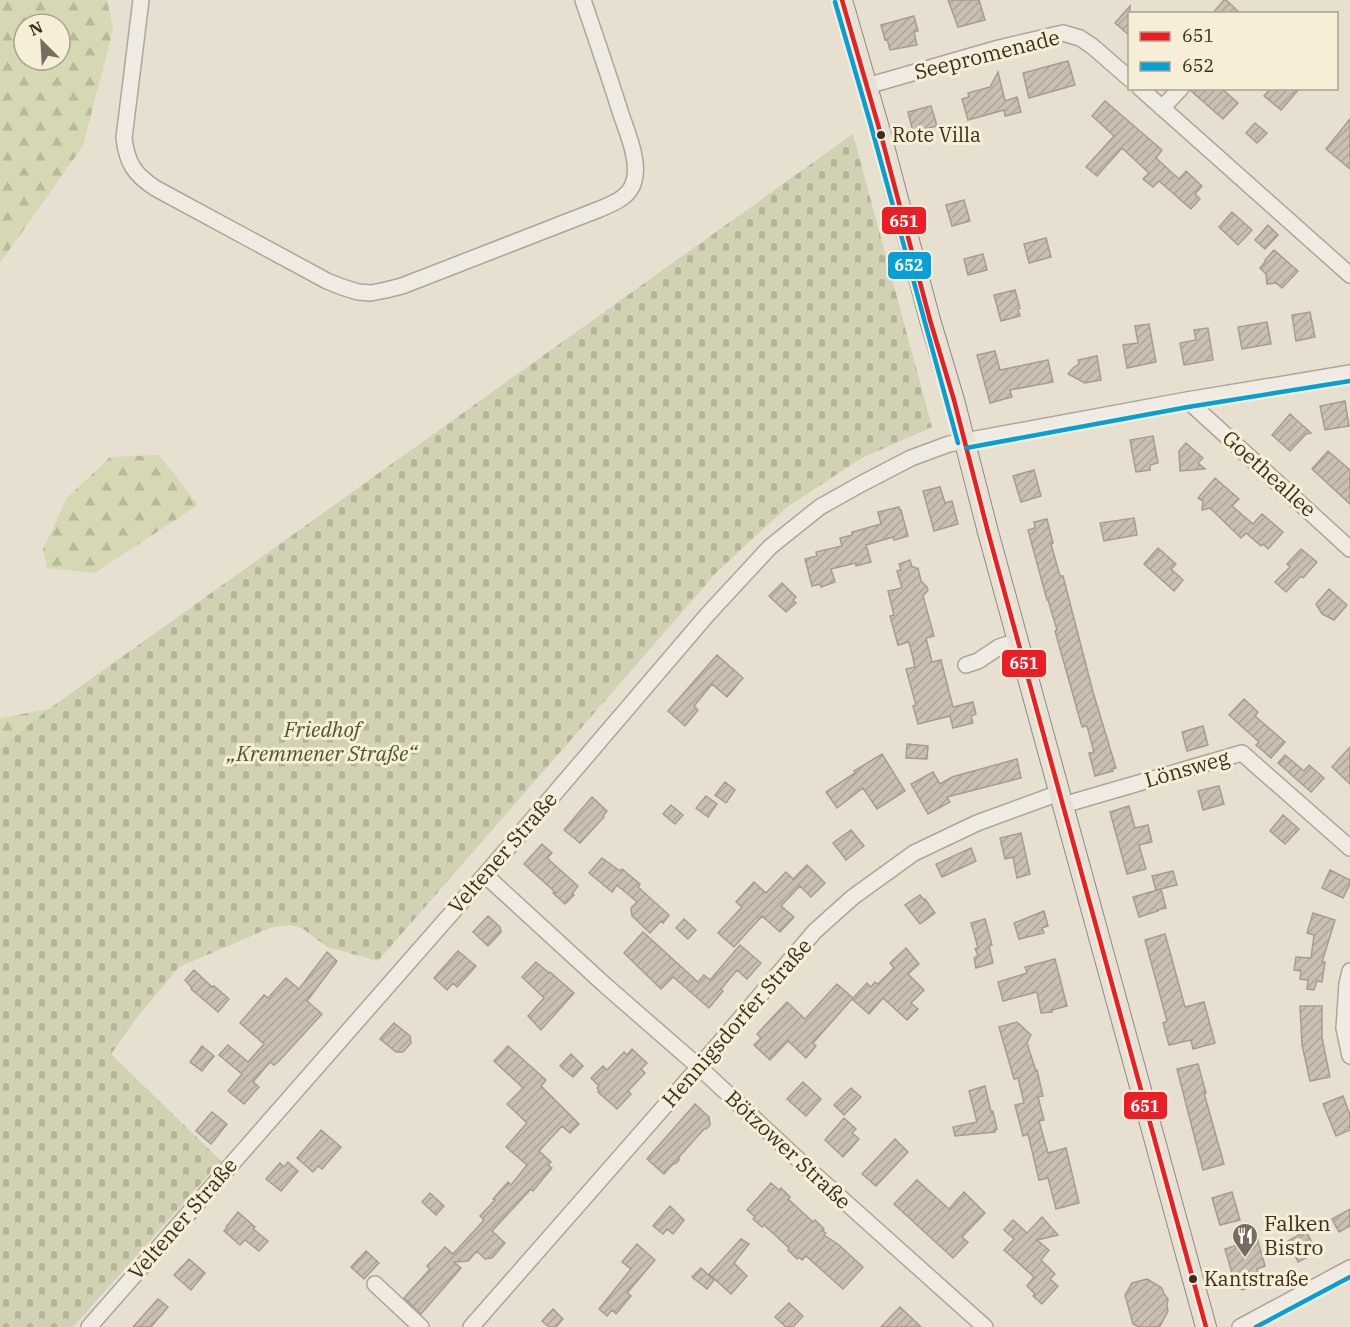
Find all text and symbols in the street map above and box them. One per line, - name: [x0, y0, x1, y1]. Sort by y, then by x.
- north arrow: [12, 12, 72, 72]
- legend: [1128, 12, 1338, 90]
- text: N: [26, 17, 46, 40]
- street label: Seepromenade: [911, 22, 1062, 86]
- text: 651: [1182, 24, 1214, 47]
- text: 652: [1182, 54, 1214, 77]
- place label: Rote Villa: [892, 121, 981, 148]
- marker: Rote Villa: [875, 129, 887, 141]
- line badge: 651: [881, 206, 927, 235]
- text: 651: [890, 211, 918, 231]
- line badge: 652: [887, 251, 932, 280]
- text: 652: [895, 255, 923, 275]
- street label: Goetheallee: [1217, 424, 1323, 523]
- line badge: 651: [1001, 649, 1047, 678]
- text: 651: [1010, 653, 1038, 673]
- park label: Friedhof „Kremmener Straße“: [225, 715, 419, 767]
- street label: Lönsweg: [1141, 742, 1233, 793]
- street label: Veltener Straße: [441, 785, 563, 919]
- street label: Hennigsdorfer Straße: [655, 932, 817, 1113]
- street label: Bötzower Straße: [720, 1084, 858, 1215]
- line badge: 651: [1123, 1091, 1168, 1120]
- text: 651: [1131, 1096, 1159, 1116]
- street label: Veltener Straße: [121, 1151, 243, 1285]
- place label: Falken Bistro: [1264, 1209, 1331, 1261]
- restaurant icon: Falken Bistro: [1230, 1221, 1260, 1259]
- place label: Kantstraße: [1204, 1265, 1309, 1292]
- marker: Kantstraße: [1187, 1273, 1199, 1285]

